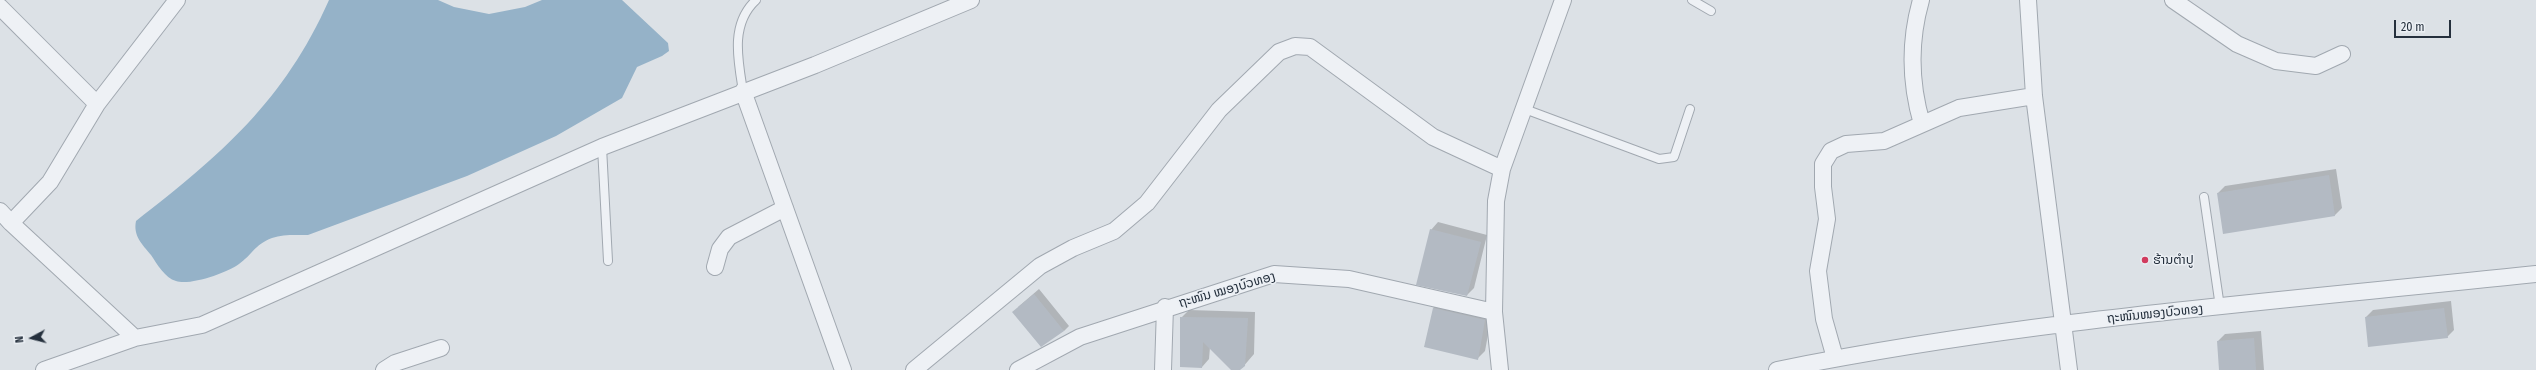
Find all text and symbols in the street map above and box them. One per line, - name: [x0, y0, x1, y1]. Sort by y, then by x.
- scale bar: [2396, 12, 2453, 38]
- text: 20 m: [2401, 20, 2425, 34]
- place label: ຮ້ານຕຳປູ: [2153, 252, 2194, 268]
- marker: ຮ້ານຕຳປູ: [2140, 255, 2150, 265]
- street label: ຖະໜົນ ໝອງບົວທອງ: [1177, 269, 1277, 311]
- street label: ຖະໜົນໜອງບົວທອງ: [2106, 301, 2204, 327]
- north arrow: [12, 318, 52, 358]
- text: N: [13, 335, 26, 344]

